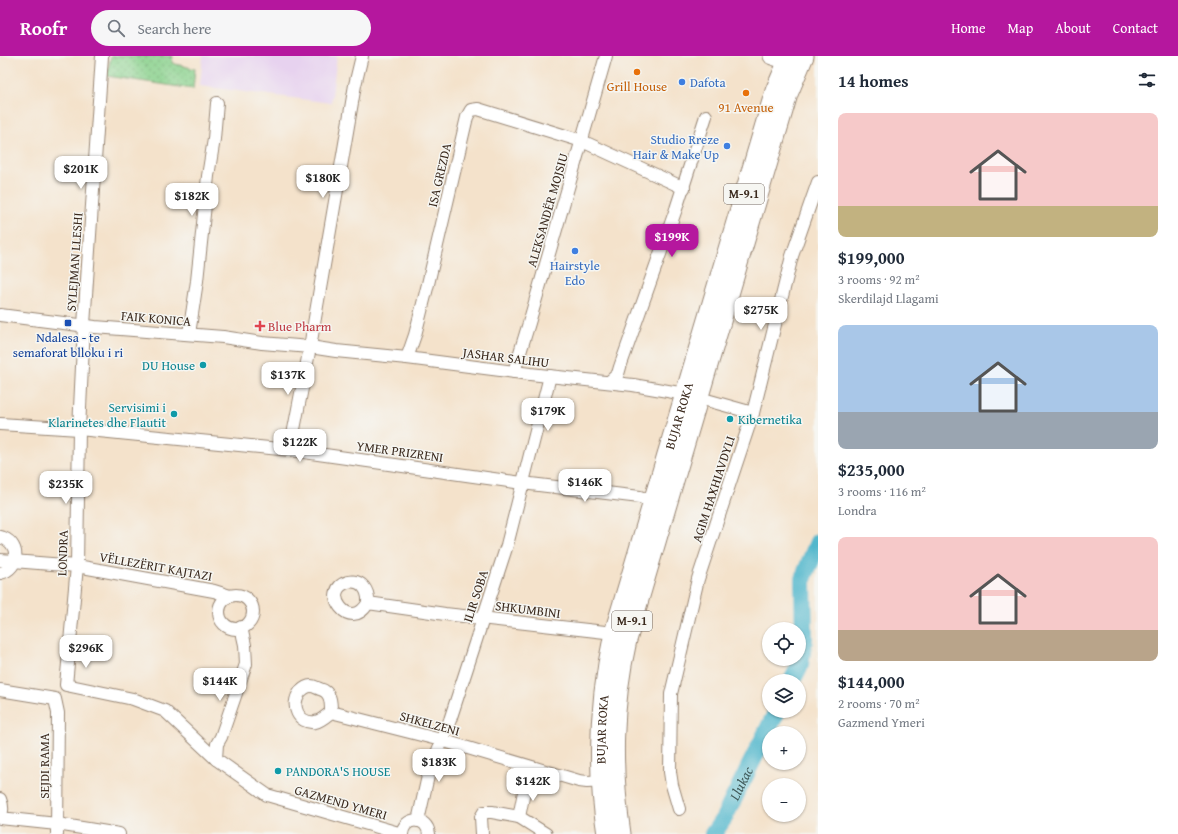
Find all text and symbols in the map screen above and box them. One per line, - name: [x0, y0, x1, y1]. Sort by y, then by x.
- search box: [91, 10, 371, 46]
- text: Roofr: [20, 14, 67, 42]
- icon: search: [105, 17, 127, 39]
- text: Search here: [137, 18, 211, 39]
- text: Home: [951, 18, 986, 38]
- text: Map: [1008, 18, 1033, 38]
- text: About: [1055, 18, 1091, 38]
- text: Contact: [1113, 18, 1158, 38]
- marker: Grill House: [632, 67, 642, 77]
- text: 14 homes: [838, 68, 909, 93]
- icon: filters: [1136, 69, 1158, 91]
- place label: Dafota: [690, 73, 726, 92]
- place label: Grill House: [607, 77, 667, 96]
- marker: Dafota: [677, 77, 687, 87]
- marker: 91 Avenue: [741, 88, 751, 98]
- place label: 91 Avenue: [718, 98, 774, 117]
- place label: Studio Rreze Hair & Make Up: [633, 130, 719, 164]
- icon: home: [962, 139, 1034, 211]
- street label: ISA GREZDA: [423, 141, 456, 209]
- marker: Studio Rreze Hair & Make Up: [722, 141, 732, 151]
- street label: ALEKSANDËR MOJSIU: [522, 151, 573, 269]
- pin: $201K: [53, 156, 109, 190]
- text: $201K: [63, 159, 99, 178]
- pin: $180K: [295, 165, 351, 199]
- text: $180K: [305, 168, 341, 187]
- pin: $182K: [164, 183, 220, 217]
- road number: M-9.1: [724, 184, 764, 204]
- text: $182K: [174, 186, 210, 205]
- street label: SYLEJMAN LLESHI: [62, 212, 87, 312]
- pin: $199K: [644, 224, 700, 258]
- text: $199K: [654, 227, 690, 246]
- text: $199,000: [838, 245, 904, 270]
- marker: Hairstyle Edo: [570, 246, 580, 256]
- place label: Hairstyle Edo: [550, 256, 600, 290]
- text: 3 rooms · 92 m²: [838, 270, 920, 289]
- text: Skerdilajd Llagami: [838, 289, 939, 308]
- pin: $275K: [733, 297, 789, 331]
- text: $275K: [743, 300, 779, 319]
- street label: FAIK KONICA: [120, 306, 192, 331]
- place label: Blue Pharm: [268, 317, 332, 336]
- marker: Ndalesa - te semaforat blloku i ri: [63, 318, 73, 328]
- marker: Blue Pharm: [255, 321, 265, 331]
- place label: Ndalesa - te semaforat blloku i ri: [13, 328, 124, 362]
- street label: JASHAR SALIHU: [460, 343, 551, 372]
- icon: home: [962, 351, 1034, 423]
- place label: DU House: [142, 356, 195, 375]
- marker: DU House: [198, 360, 208, 370]
- pin: $137K: [260, 362, 316, 396]
- text: $137K: [270, 365, 306, 384]
- street label: BUJAR ROKA: [660, 380, 698, 452]
- place label: Servisimi i Klarinetes dhe Flautit: [48, 398, 166, 432]
- pin: $179K: [520, 398, 576, 432]
- text: $179K: [530, 401, 566, 420]
- marker: Servisimi i Klarinetes dhe Flautit: [169, 409, 179, 419]
- place label: Kibernetika: [738, 410, 803, 429]
- marker: Kibernetika: [725, 414, 735, 424]
- pin: $122K: [272, 429, 328, 463]
- text: $122K: [282, 432, 318, 451]
- street label: AGIM HAXHIAVDYLI: [687, 433, 740, 545]
- street label: YMER PRIZRENI: [355, 436, 444, 467]
- text: $235,000: [838, 457, 904, 482]
- pin: $146K: [557, 469, 613, 503]
- pin: $235K: [38, 471, 94, 505]
- text: $146K: [567, 472, 603, 491]
- text: $235K: [48, 474, 84, 493]
- text: 3 rooms · 116 m²: [838, 482, 926, 501]
- text: Londra: [838, 501, 877, 520]
- street label: LONDRA: [52, 530, 73, 576]
- street label: VËLLEZËRIT KAJTAZI: [98, 547, 214, 586]
- icon: home: [962, 563, 1034, 635]
- street label: ILIR SOBA: [458, 567, 493, 625]
- street label: SHKUMBINI: [494, 596, 562, 623]
- road number: M-9.1: [612, 611, 652, 631]
- map controls: [762, 622, 806, 822]
- button: locate: [762, 622, 806, 666]
- pin: $296K: [58, 635, 114, 669]
- text: $296K: [68, 638, 104, 657]
- pin: $144K: [192, 668, 248, 702]
- text: $144,000: [838, 669, 904, 694]
- text: $144K: [202, 671, 238, 690]
- button: layers: [762, 674, 806, 718]
- street label: BUJAR ROKA: [591, 694, 614, 764]
- text: 2 rooms · 70 m²: [838, 694, 920, 713]
- street label: SHKELZENI: [398, 706, 462, 741]
- text: Gazmend Ymeri: [838, 713, 925, 732]
- button: +: [762, 726, 806, 770]
- street label: SEJDI RAMA: [35, 733, 54, 799]
- pin: $183K: [411, 749, 467, 783]
- text: $183K: [421, 752, 457, 771]
- place label: PANDORA'S HOUSE: [286, 762, 391, 781]
- water label: Llukac: [724, 763, 758, 805]
- marker: PANDORA'S HOUSE: [273, 766, 283, 776]
- pin: $142K: [505, 768, 561, 802]
- text: $142K: [515, 771, 551, 790]
- button: −: [762, 778, 806, 822]
- street label: GAZMEND YMERI: [292, 780, 389, 825]

